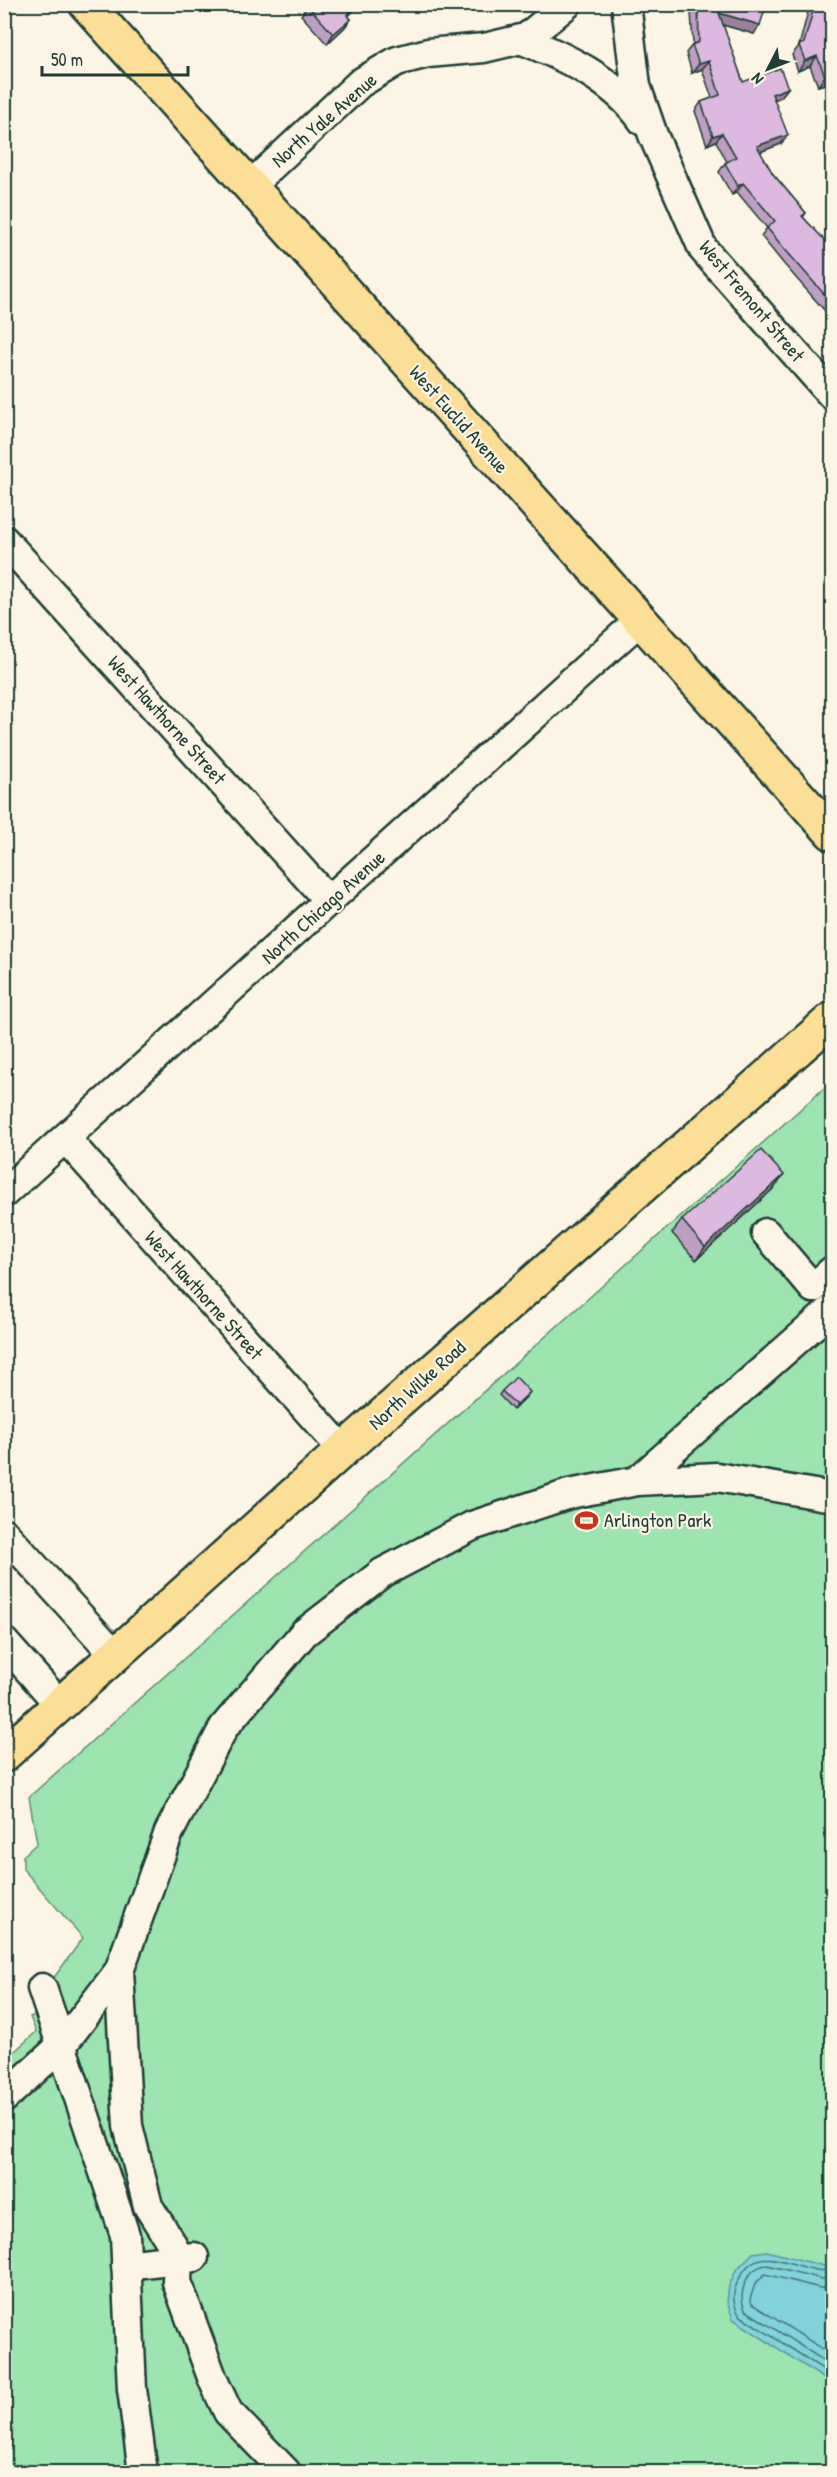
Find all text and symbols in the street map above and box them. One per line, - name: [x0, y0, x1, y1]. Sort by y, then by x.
- scale bar: [42, 39, 188, 77]
- north arrow: [738, 39, 798, 99]
- text: 50 m: [51, 47, 83, 72]
- street label: North Yale Avenue: [265, 66, 382, 173]
- text: N: [746, 68, 768, 90]
- street label: West Fremont Street: [693, 234, 812, 368]
- street label: West Euclid Avenue: [404, 359, 515, 479]
- street label: West Hawthorne Street: [102, 649, 233, 791]
- street label: North Chicago Avenue: [255, 844, 390, 970]
- street label: West Hawthorne Street: [139, 1224, 270, 1366]
- street label: North Wilke Road: [362, 1334, 471, 1435]
- place label: Arlington Park: [604, 1506, 711, 1533]
- sports icon: Arlington Park: [573, 1507, 599, 1533]

